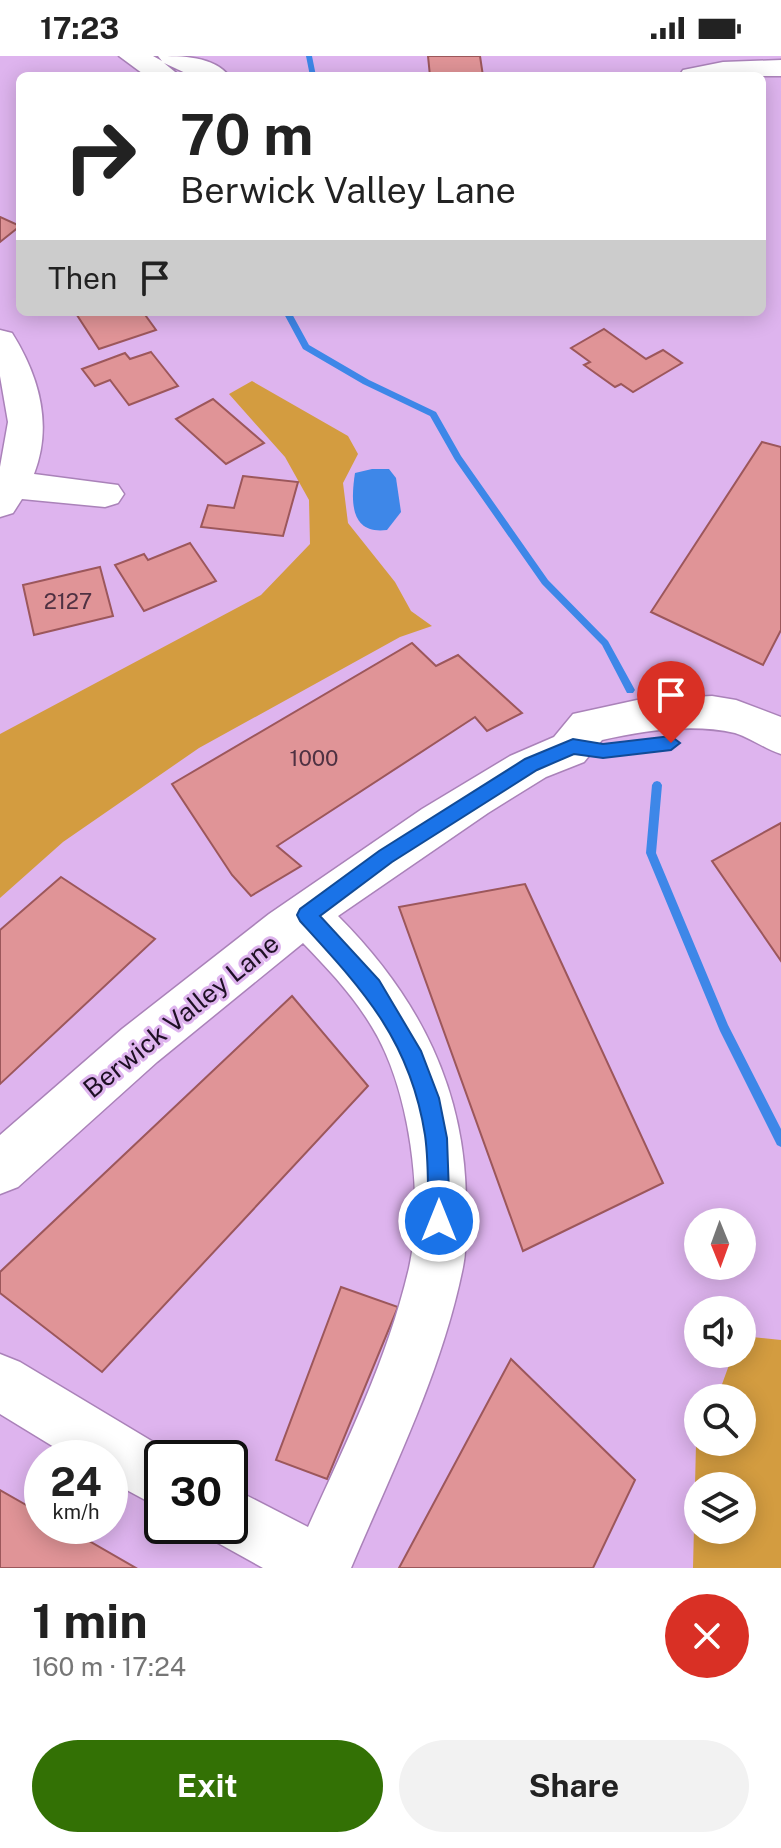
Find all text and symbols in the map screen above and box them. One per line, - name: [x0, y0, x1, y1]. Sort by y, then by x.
- text: 17:23: [40, 10, 119, 46]
- text: 70 m: [180, 102, 313, 168]
- icon: right: [48, 104, 152, 208]
- text: Berwick Valley Lane: [180, 169, 516, 211]
- icon: arrive: [133, 256, 177, 300]
- text: Then: [48, 260, 117, 296]
- house number: 2127: [44, 588, 92, 614]
- pin: [637, 661, 705, 743]
- icon: arrive: [649, 673, 693, 717]
- house number: 1000: [289, 745, 339, 771]
- street label: Berwick Valley Lane: [77, 927, 285, 1104]
- position arrow: [397, 1179, 481, 1263]
- north arrow: [684, 1208, 756, 1280]
- map controls: [684, 1208, 756, 1544]
- button: sound: [684, 1296, 756, 1368]
- button: search: [684, 1384, 756, 1456]
- speed limit sign: 30: [144, 1440, 248, 1544]
- text: 24: [50, 1458, 102, 1505]
- button: layers: [684, 1472, 756, 1544]
- text: km/h: [52, 1500, 100, 1524]
- text: 1 min: [32, 1592, 148, 1649]
- button: close: [665, 1594, 749, 1678]
- text: 160 m · 17:24: [32, 1651, 186, 1682]
- button: Exit: [32, 1740, 383, 1832]
- button: Share: [399, 1740, 749, 1832]

